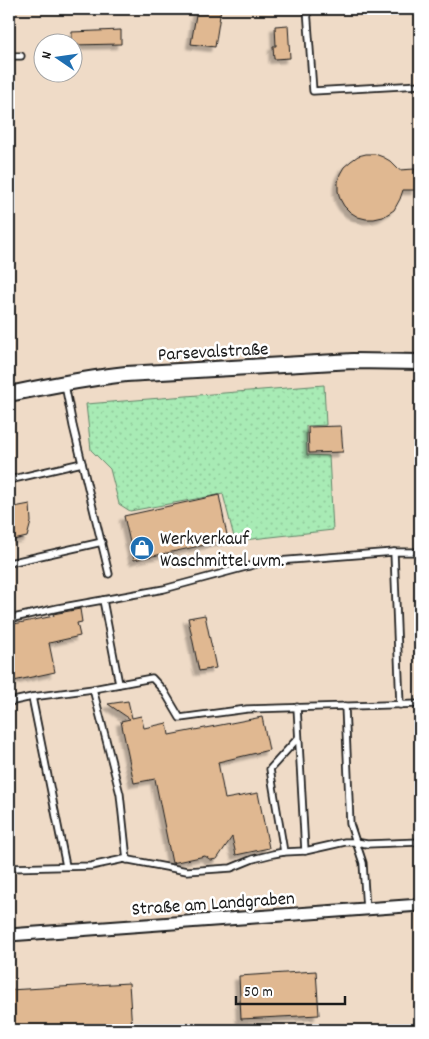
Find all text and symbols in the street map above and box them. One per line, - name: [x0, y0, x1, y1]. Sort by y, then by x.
- north arrow: [32, 32, 82, 82]
- text: N: [37, 50, 58, 61]
- street label: Parsevalstraße: [157, 337, 269, 370]
- place label: Werkverkauf Waschmittel uvm.: [160, 527, 284, 576]
- shop icon: Werkverkauf Waschmittel uvm.: [129, 535, 155, 561]
- street label: Straße am Landgraben: [131, 886, 296, 925]
- scale bar: [236, 974, 345, 1006]
- text: 50 m: [244, 982, 273, 1004]

